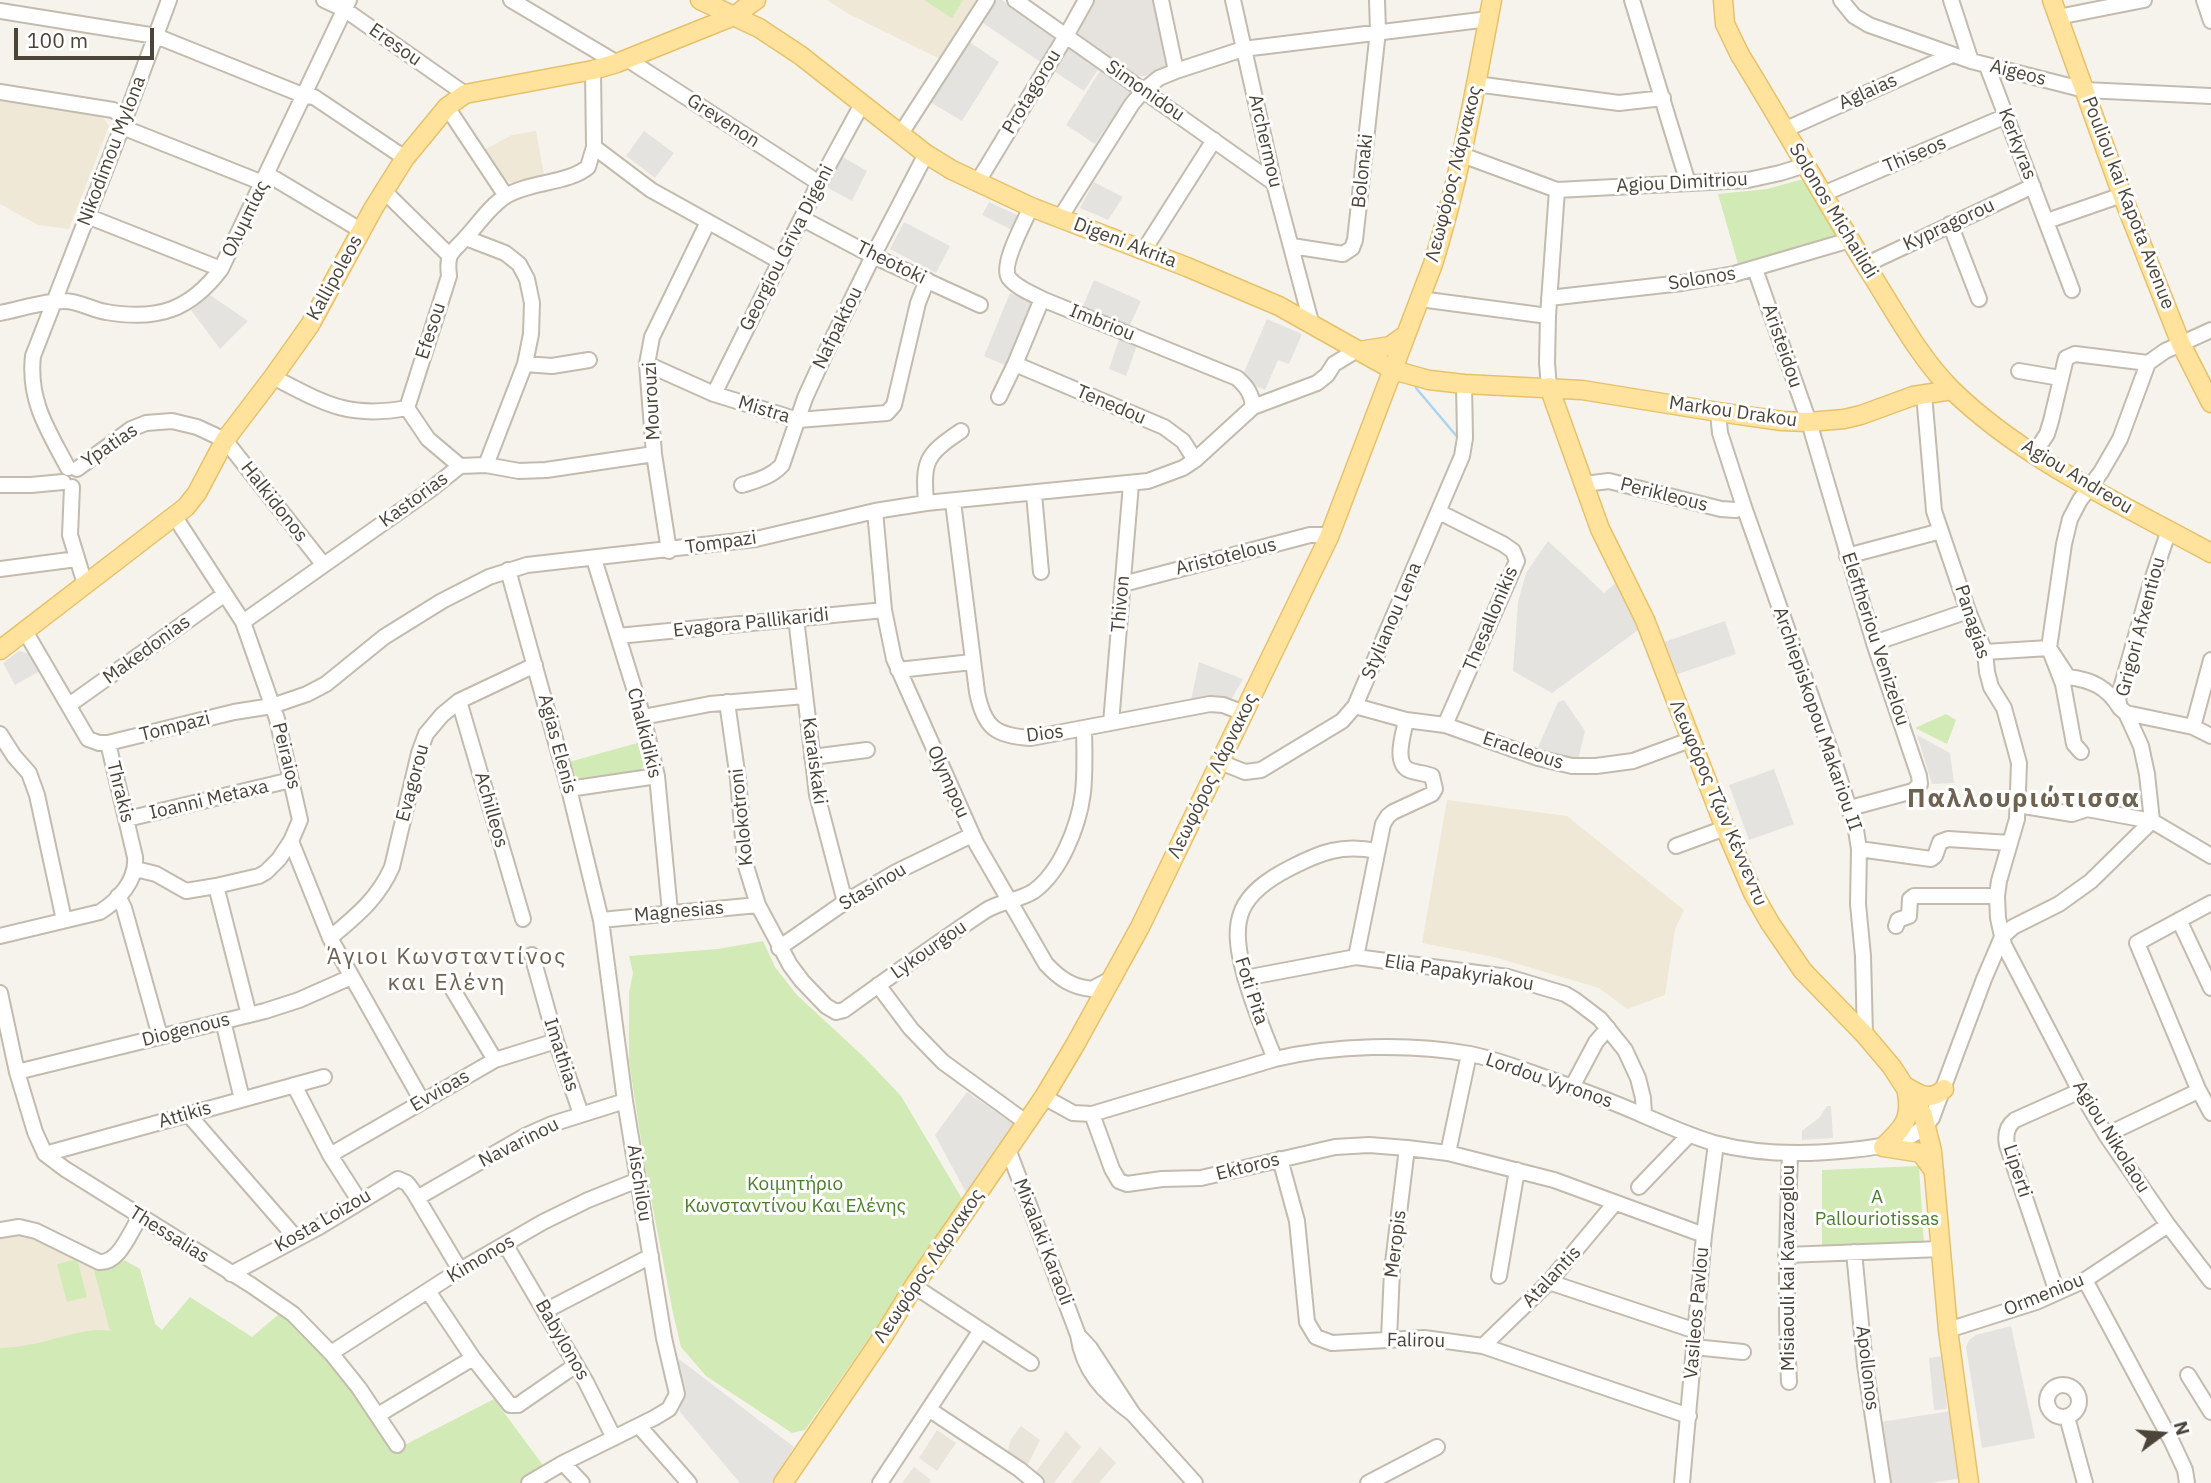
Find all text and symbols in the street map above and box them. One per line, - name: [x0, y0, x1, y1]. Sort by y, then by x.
- scale bar: [18, 14, 158, 58]
- street label: Eresou: [364, 19, 426, 71]
- text: 100 m: [27, 26, 88, 54]
- street label: Protagorou: [998, 46, 1066, 138]
- street label: Aigeos: [1988, 55, 2048, 91]
- street label: Simonidou: [1101, 56, 1189, 126]
- street label: Aglaias: [1835, 69, 1901, 115]
- street label: Nikodimou Mylona: [73, 73, 151, 229]
- street label: Λεωφόρος Λάρνακος: [1421, 83, 1487, 265]
- street label: Grevenon: [682, 89, 764, 153]
- street label: Archermou: [1243, 92, 1287, 190]
- street label: Pouliou kai Kapota Avenue: [2077, 93, 2179, 313]
- street label: Kerkyras: [1993, 105, 2041, 183]
- street label: Thiseos: [1880, 132, 1950, 178]
- street label: Bolonaki: [1348, 133, 1378, 209]
- street label: Solonos Michailidi: [1784, 139, 1882, 283]
- street label: Georgiou Griva Digeni: [735, 161, 839, 335]
- street label: Agiou Dimitriou: [1616, 168, 1748, 198]
- street label: Ολυμπίας: [218, 177, 274, 261]
- street label: Kypragorou: [1900, 194, 1998, 256]
- street label: Digeni Akrita: [1070, 213, 1180, 273]
- street label: Kallipoleos: [302, 231, 368, 325]
- street label: Theotoki: [852, 236, 930, 290]
- street label: Solonos: [1667, 262, 1737, 296]
- street label: Nafpaktou: [808, 283, 868, 373]
- street label: Efesou: [411, 300, 451, 362]
- street label: Imbriou: [1066, 300, 1138, 346]
- street label: Aristeidou: [1757, 301, 1807, 391]
- street label: Mourouzi: [639, 361, 665, 441]
- street label: Tenedou: [1073, 380, 1149, 430]
- street label: Mistra: [735, 391, 793, 429]
- street label: Markou Drakou: [1668, 392, 1798, 432]
- street label: Ypatias: [78, 419, 142, 473]
- street label: Agiou Andreou: [2017, 435, 2137, 519]
- street label: Halkidonos: [236, 457, 312, 547]
- street label: Kastorias: [375, 467, 453, 533]
- street label: Perikleous: [1618, 473, 1710, 517]
- street label: Tompazi: [684, 527, 758, 559]
- street label: Aristotelous: [1173, 533, 1279, 581]
- street label: Eleftheriou Venizelou: [1836, 549, 1914, 729]
- street label: Grigori Afxentiou: [2111, 555, 2171, 699]
- street label: Stylianou Lena: [1357, 559, 1427, 683]
- street label: Thesallonikis: [1459, 563, 1523, 675]
- street label: Thivon: [1107, 575, 1135, 633]
- street label: Panagias: [1949, 582, 1995, 662]
- street label: Evagora Pallikaridi: [672, 603, 830, 643]
- street label: Archiepiskopou Makariou II: [1768, 604, 1866, 834]
- street label: Makedonias: [99, 611, 195, 689]
- street label: Chalkidikis: [622, 685, 666, 781]
- street label: Λεωφόρος Λάρνακος: [1163, 690, 1263, 862]
- street label: Agias Elenis: [533, 692, 581, 796]
- street label: Λεωφόρος Τζων Κέννεντυ: [1664, 697, 1772, 909]
- street label: Tompazi: [138, 707, 212, 747]
- street label: Karaiskaki: [797, 716, 831, 806]
- street label: Peiraios: [267, 720, 305, 792]
- street label: Dios: [1025, 720, 1065, 748]
- street label: Eracleous: [1480, 727, 1566, 775]
- street label: Evagorou: [392, 742, 434, 824]
- street label: Olympou: [922, 742, 974, 822]
- street label: Thrakis: [101, 759, 139, 825]
- street label: Kolokotroni: [726, 767, 758, 867]
- street label: Achilleos: [469, 769, 513, 851]
- street label: Ioanni Metaxa: [147, 775, 271, 825]
- district label: Παλλουριώτισσα: [1909, 783, 2139, 815]
- street label: Stasinou: [835, 858, 911, 916]
- street label: Magnesias: [633, 897, 725, 927]
- street label: Lykourgou: [887, 916, 971, 984]
- district label: Άγιοι Κωνσταντίνος και Ελένη: [329, 943, 565, 997]
- street label: Elia Papakyriakou: [1383, 950, 1535, 996]
- street label: Foti Pita: [1229, 954, 1273, 1028]
- street label: Diogenous: [140, 1008, 232, 1052]
- street label: Imathias: [538, 1015, 584, 1095]
- street label: Lordou Vyronos: [1482, 1049, 1616, 1113]
- street label: Evvioas: [406, 1065, 474, 1117]
- street label: Agiou Nikolaou: [2067, 1077, 2155, 1197]
- street label: Attikis: [156, 1097, 214, 1133]
- street label: Navarinou: [475, 1113, 563, 1173]
- street label: Liperti: [1998, 1142, 2036, 1200]
- street label: Aischilou: [622, 1143, 656, 1223]
- street label: Ektoros: [1214, 1148, 1282, 1186]
- street label: Misiaouli kai Kavazoglou: [1778, 1165, 1800, 1371]
- park label: Κοιμητήριο Κωνσταντίνου Και Ελένης: [684, 1174, 906, 1218]
- street label: Mixalaki Karaoli: [1008, 1175, 1078, 1309]
- street label: Kosta Loizou: [271, 1184, 375, 1258]
- street label: Λεωφόρος Λάρνακος: [869, 1185, 989, 1347]
- park label: A Pallouriotissas: [1815, 1187, 1939, 1231]
- street label: Thessalias: [125, 1202, 213, 1268]
- street label: Meropis: [1381, 1209, 1411, 1279]
- street label: Kimonos: [443, 1230, 519, 1288]
- street label: Atalantis: [1518, 1242, 1586, 1312]
- street label: Vasileos Pavlou: [1680, 1246, 1714, 1380]
- street label: Ormeniou: [2001, 1269, 2087, 1321]
- street label: Babylonos: [530, 1296, 594, 1384]
- street label: Apollonos: [1850, 1324, 1884, 1412]
- street label: Falirou: [1387, 1329, 1445, 1353]
- north arrow: [2127, 1399, 2197, 1469]
- text: N: [2169, 1418, 2196, 1438]

